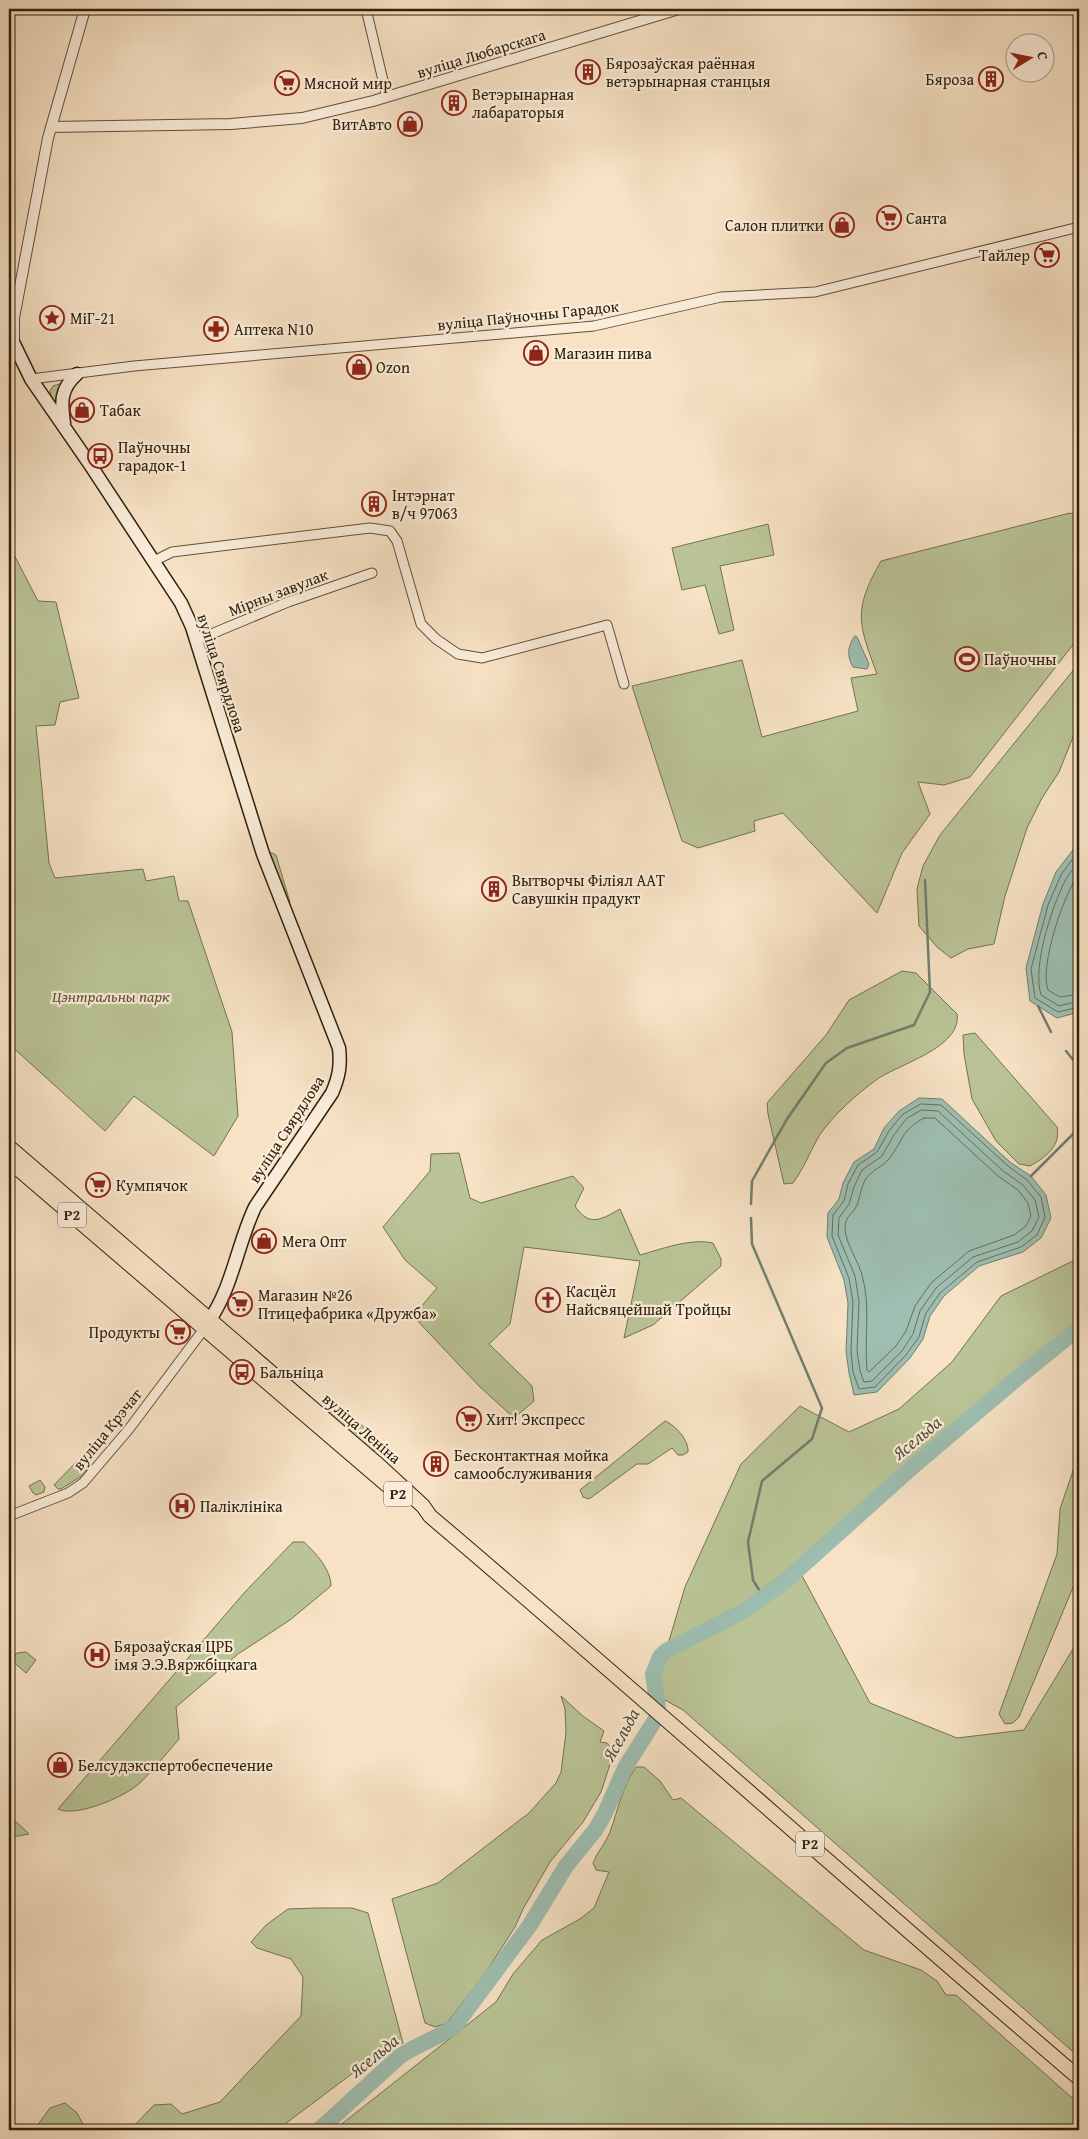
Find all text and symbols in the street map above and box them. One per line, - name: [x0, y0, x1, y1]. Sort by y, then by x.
- street label: вуліца Любарскага: [414, 22, 549, 84]
- north arrow: [1006, 32, 1056, 82]
- text: С: [1032, 50, 1053, 61]
- place label: Бярозаўская раённая ветэрынарная станцыя: [606, 51, 771, 93]
- building icon: Бярозаўская раённая ветэрынарная станцыя: [575, 59, 601, 85]
- building icon: Бяроза: [978, 66, 1004, 92]
- place label: Бяроза: [925, 67, 974, 91]
- supermarket icon: Мясной мир: [274, 70, 300, 96]
- place label: Мясной мир: [304, 71, 392, 95]
- place label: Ветэрынарная лабараторыя: [472, 82, 574, 124]
- building icon: Ветэрынарная лабараторыя: [441, 90, 467, 116]
- shop icon: ВитАвто: [397, 111, 423, 137]
- place label: ВитАвто: [332, 112, 392, 136]
- supermarket icon: Санта: [876, 205, 902, 231]
- place label: Санта: [906, 206, 947, 230]
- shop icon: Салон плитки: [829, 212, 855, 238]
- place label: Салон плитки: [725, 213, 824, 237]
- supermarket icon: Тайлер: [1034, 242, 1060, 268]
- place label: Тайлер: [979, 243, 1030, 267]
- street label: вуліца Паўночны Гарадок: [436, 293, 621, 336]
- place icon: МіГ-21: [39, 305, 65, 331]
- place label: МіГ-21: [70, 306, 116, 330]
- pharmacy icon: Аптека N10: [203, 316, 229, 342]
- place label: Аптека N10: [234, 317, 314, 341]
- shop icon: Магазин пива: [523, 340, 549, 366]
- place label: Магазин пива: [554, 341, 652, 365]
- shop icon: Ozon: [346, 354, 372, 380]
- place label: Ozon: [376, 355, 410, 379]
- shop icon: Табак: [69, 397, 95, 423]
- place label: Табак: [100, 398, 141, 422]
- place label: Паўночны гарадок-1: [118, 435, 191, 477]
- bus stop icon: Паўночны гарадок-1: [87, 443, 113, 469]
- place label: Інтэрнат в/ч 97063: [392, 483, 458, 525]
- building icon: Інтэрнат в/ч 97063: [361, 491, 387, 517]
- street label: Мірны завулак: [225, 562, 332, 622]
- street label: вуліца Свярдлова: [191, 610, 253, 736]
- sports icon: Паўночны: [954, 646, 980, 672]
- place label: Паўночны: [984, 647, 1057, 671]
- place label: Вытворчы Філіял ААТ Савушкін прадукт: [512, 868, 665, 910]
- building icon: Вытворчы Філіял ААТ Савушкін прадукт: [481, 876, 507, 902]
- park label: Цэнтральны парк: [52, 984, 170, 1008]
- street label: вуліца Свярдлова: [242, 1070, 330, 1187]
- supermarket icon: Кумпячок: [85, 1172, 111, 1198]
- place label: Кумпячок: [116, 1173, 188, 1197]
- road number: Р2: [58, 1202, 86, 1228]
- shop icon: Мега Опт: [251, 1228, 277, 1254]
- place label: Мега Опт: [282, 1229, 347, 1253]
- place label: Касцёл Найсвяцейшай Тройцы: [566, 1279, 731, 1321]
- place label: Магазин №26 Птицефабрика «Дружба»: [258, 1283, 437, 1325]
- church icon: Касцёл Найсвяцейшай Тройцы: [535, 1287, 561, 1313]
- supermarket icon: Магазин №26 Птицефабрика «Дружба»: [227, 1291, 253, 1317]
- supermarket icon: Продукты: [165, 1319, 191, 1345]
- place label: Продукты: [89, 1320, 160, 1344]
- bus stop icon: Бальніца: [229, 1359, 255, 1385]
- place label: Бальніца: [260, 1360, 324, 1384]
- street label: вуліца Крэчат: [66, 1383, 148, 1475]
- street label: вуліца Леніна: [317, 1387, 407, 1469]
- supermarket icon: Хит! Экспресс: [456, 1406, 482, 1432]
- place label: Хит! Экспресс: [486, 1407, 585, 1431]
- water label: Ясельда: [885, 1409, 948, 1467]
- place label: Бесконтактная мойка самообслуживания: [454, 1443, 609, 1485]
- building icon: Бесконтактная мойка самообслуживания: [423, 1451, 449, 1477]
- road number: Р2: [384, 1482, 412, 1506]
- hospital icon: Паліклініка: [169, 1493, 195, 1519]
- place label: Паліклініка: [200, 1494, 283, 1518]
- place label: Бярозаўская ЦРБ імя Э.Э.Вяржбіцкага: [114, 1634, 258, 1676]
- hospital icon: Бярозаўская ЦРБ імя Э.Э.Вяржбіцкага: [84, 1642, 110, 1668]
- water label: Ясельда: [594, 1703, 646, 1767]
- shop icon: Белсудэкспертобеспечение: [47, 1752, 73, 1778]
- place label: Белсудэкспертобеспечение: [78, 1753, 273, 1777]
- road number: Р2: [796, 1832, 824, 1856]
- water label: Ясельда: [342, 2027, 405, 2085]

